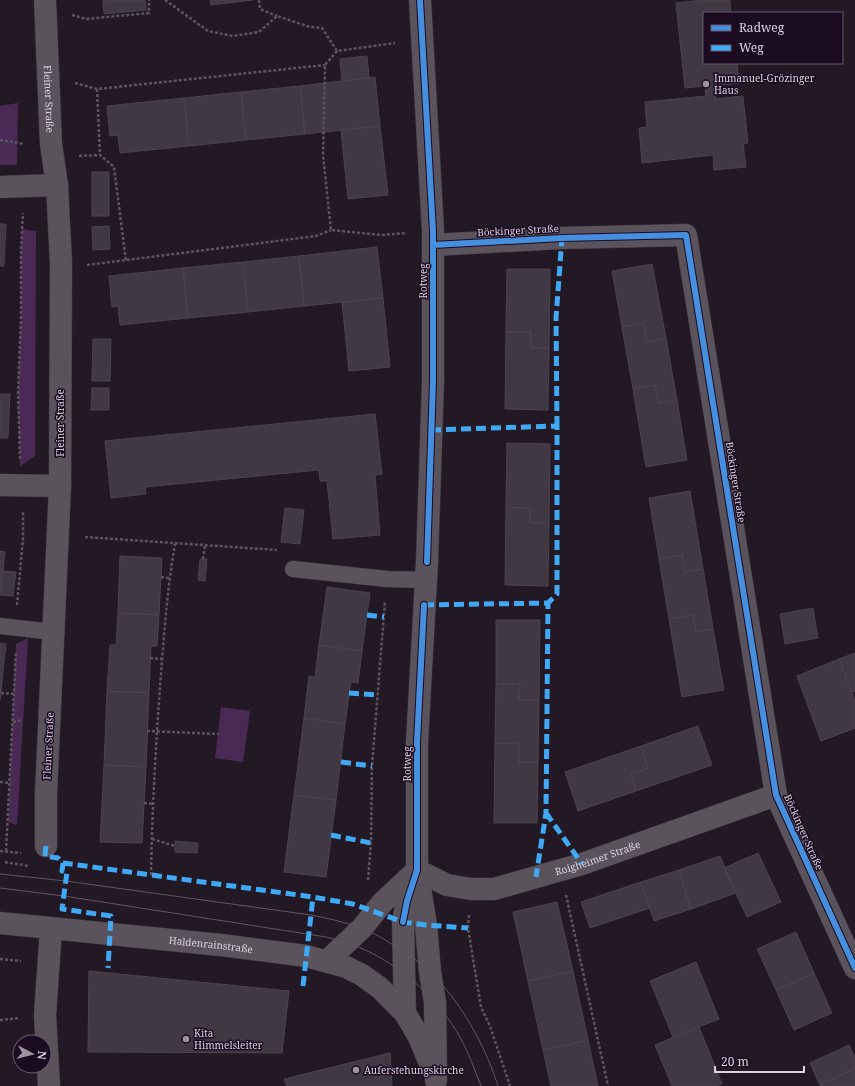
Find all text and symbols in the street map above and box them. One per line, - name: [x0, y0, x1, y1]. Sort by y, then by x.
- legend: [703, 12, 843, 64]
- text: Radweg: [739, 19, 785, 36]
- text: Weg: [739, 39, 764, 56]
- street label: Fleiner Straße: [41, 65, 58, 133]
- place label: Immanuel-Grözinger Haus: [714, 71, 815, 97]
- marker: Immanuel-Grözinger Haus: [701, 79, 711, 89]
- street label: Böckinger Straße: [477, 221, 559, 239]
- street label: Rotweg: [416, 263, 430, 299]
- street label: Fleiner Straße: [53, 389, 67, 457]
- street label: Böckinger Straße: [723, 441, 749, 523]
- street label: Fleiner Straße: [39, 712, 57, 780]
- street label: Rotweg: [400, 746, 414, 782]
- street label: Böckinger Straße: [781, 792, 827, 872]
- street label: Roigheimer Straße: [553, 837, 642, 878]
- street label: Haldenrainstraße: [168, 933, 254, 956]
- place label: Kita Himmelsleiter: [194, 1026, 263, 1052]
- north arrow: [12, 1034, 52, 1074]
- marker: Kita Himmelsleiter: [181, 1034, 191, 1044]
- scale bar: [715, 1048, 804, 1074]
- text: N: [34, 1050, 50, 1061]
- text: 20 m: [721, 1053, 749, 1070]
- place label: Auferstehungskirche: [364, 1063, 464, 1077]
- marker: Auferstehungskirche: [351, 1065, 361, 1075]

